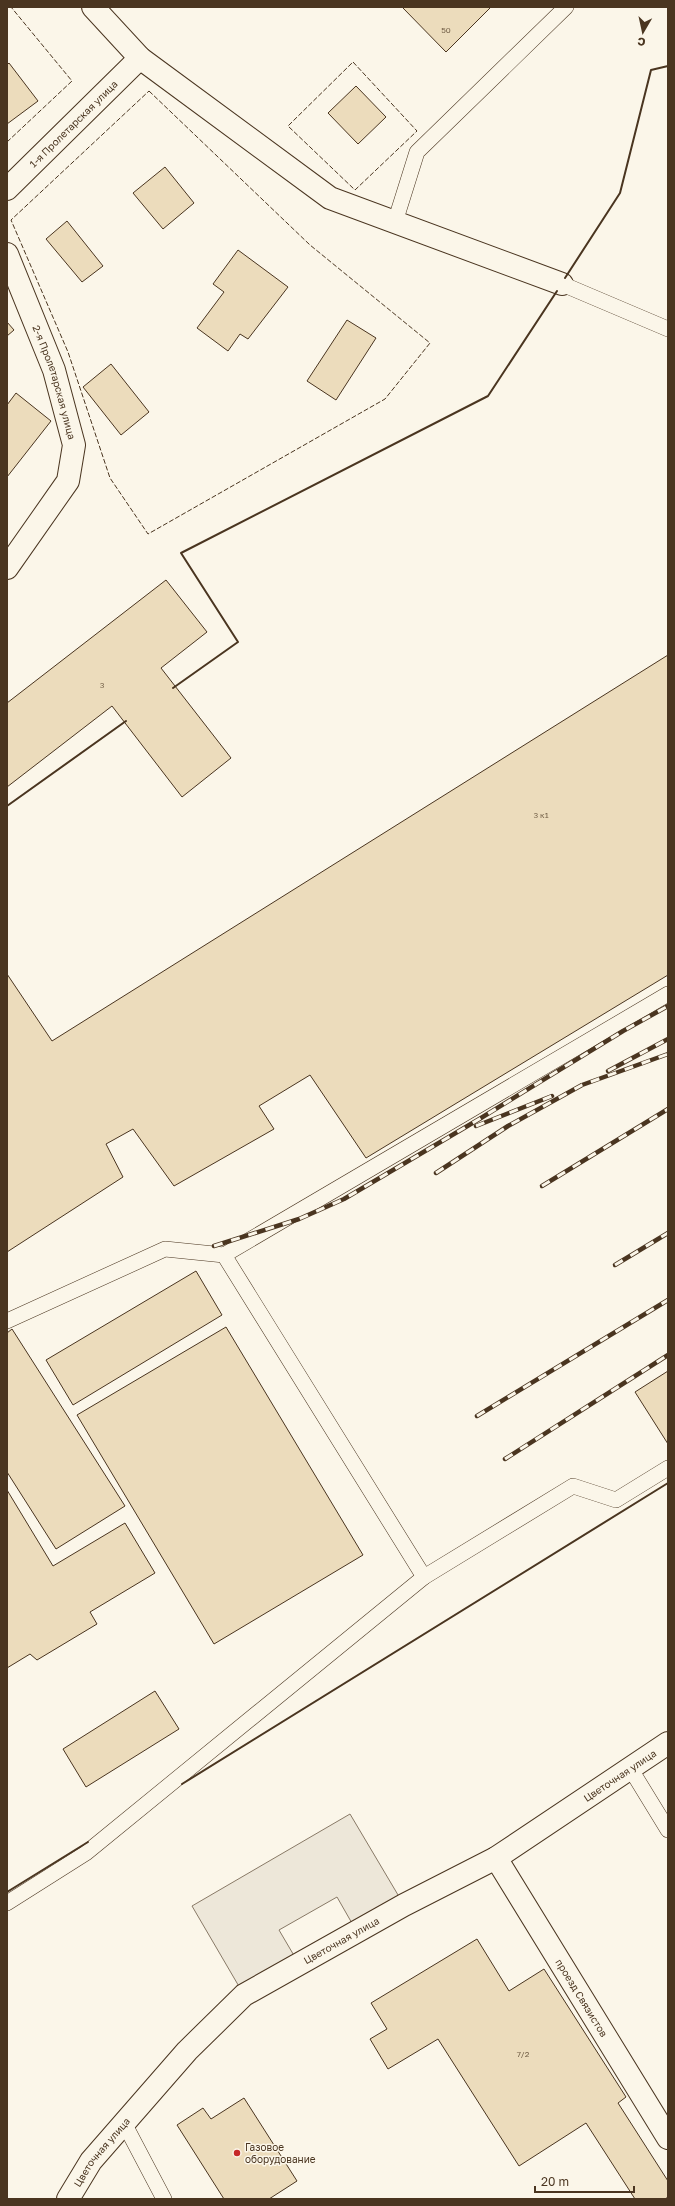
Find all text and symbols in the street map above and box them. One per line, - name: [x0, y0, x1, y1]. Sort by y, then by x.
- north arrow: [623, 12, 663, 52]
- house number: 50: [441, 25, 451, 35]
- text: С: [636, 35, 646, 49]
- street label: 1-я Пролетарская улица: [27, 78, 120, 170]
- street label: 2-я Пролетарская улица: [30, 323, 78, 441]
- house number: 3: [100, 680, 105, 690]
- house number: 3 к1: [533, 810, 549, 820]
- street label: Цветочная улица: [581, 1747, 658, 1804]
- street label: Цветочная улица: [301, 1914, 381, 1966]
- street label: проезд Связистов: [553, 1957, 610, 2039]
- house number: 7/2: [517, 2049, 530, 2059]
- street label: Цветочная улица: [71, 2115, 132, 2189]
- place label: Газовое оборудование: [245, 2141, 316, 2165]
- marker: Газовое оборудование: [232, 2148, 242, 2158]
- scale bar: [535, 2168, 634, 2194]
- text: 20 m: [541, 2174, 569, 2189]

